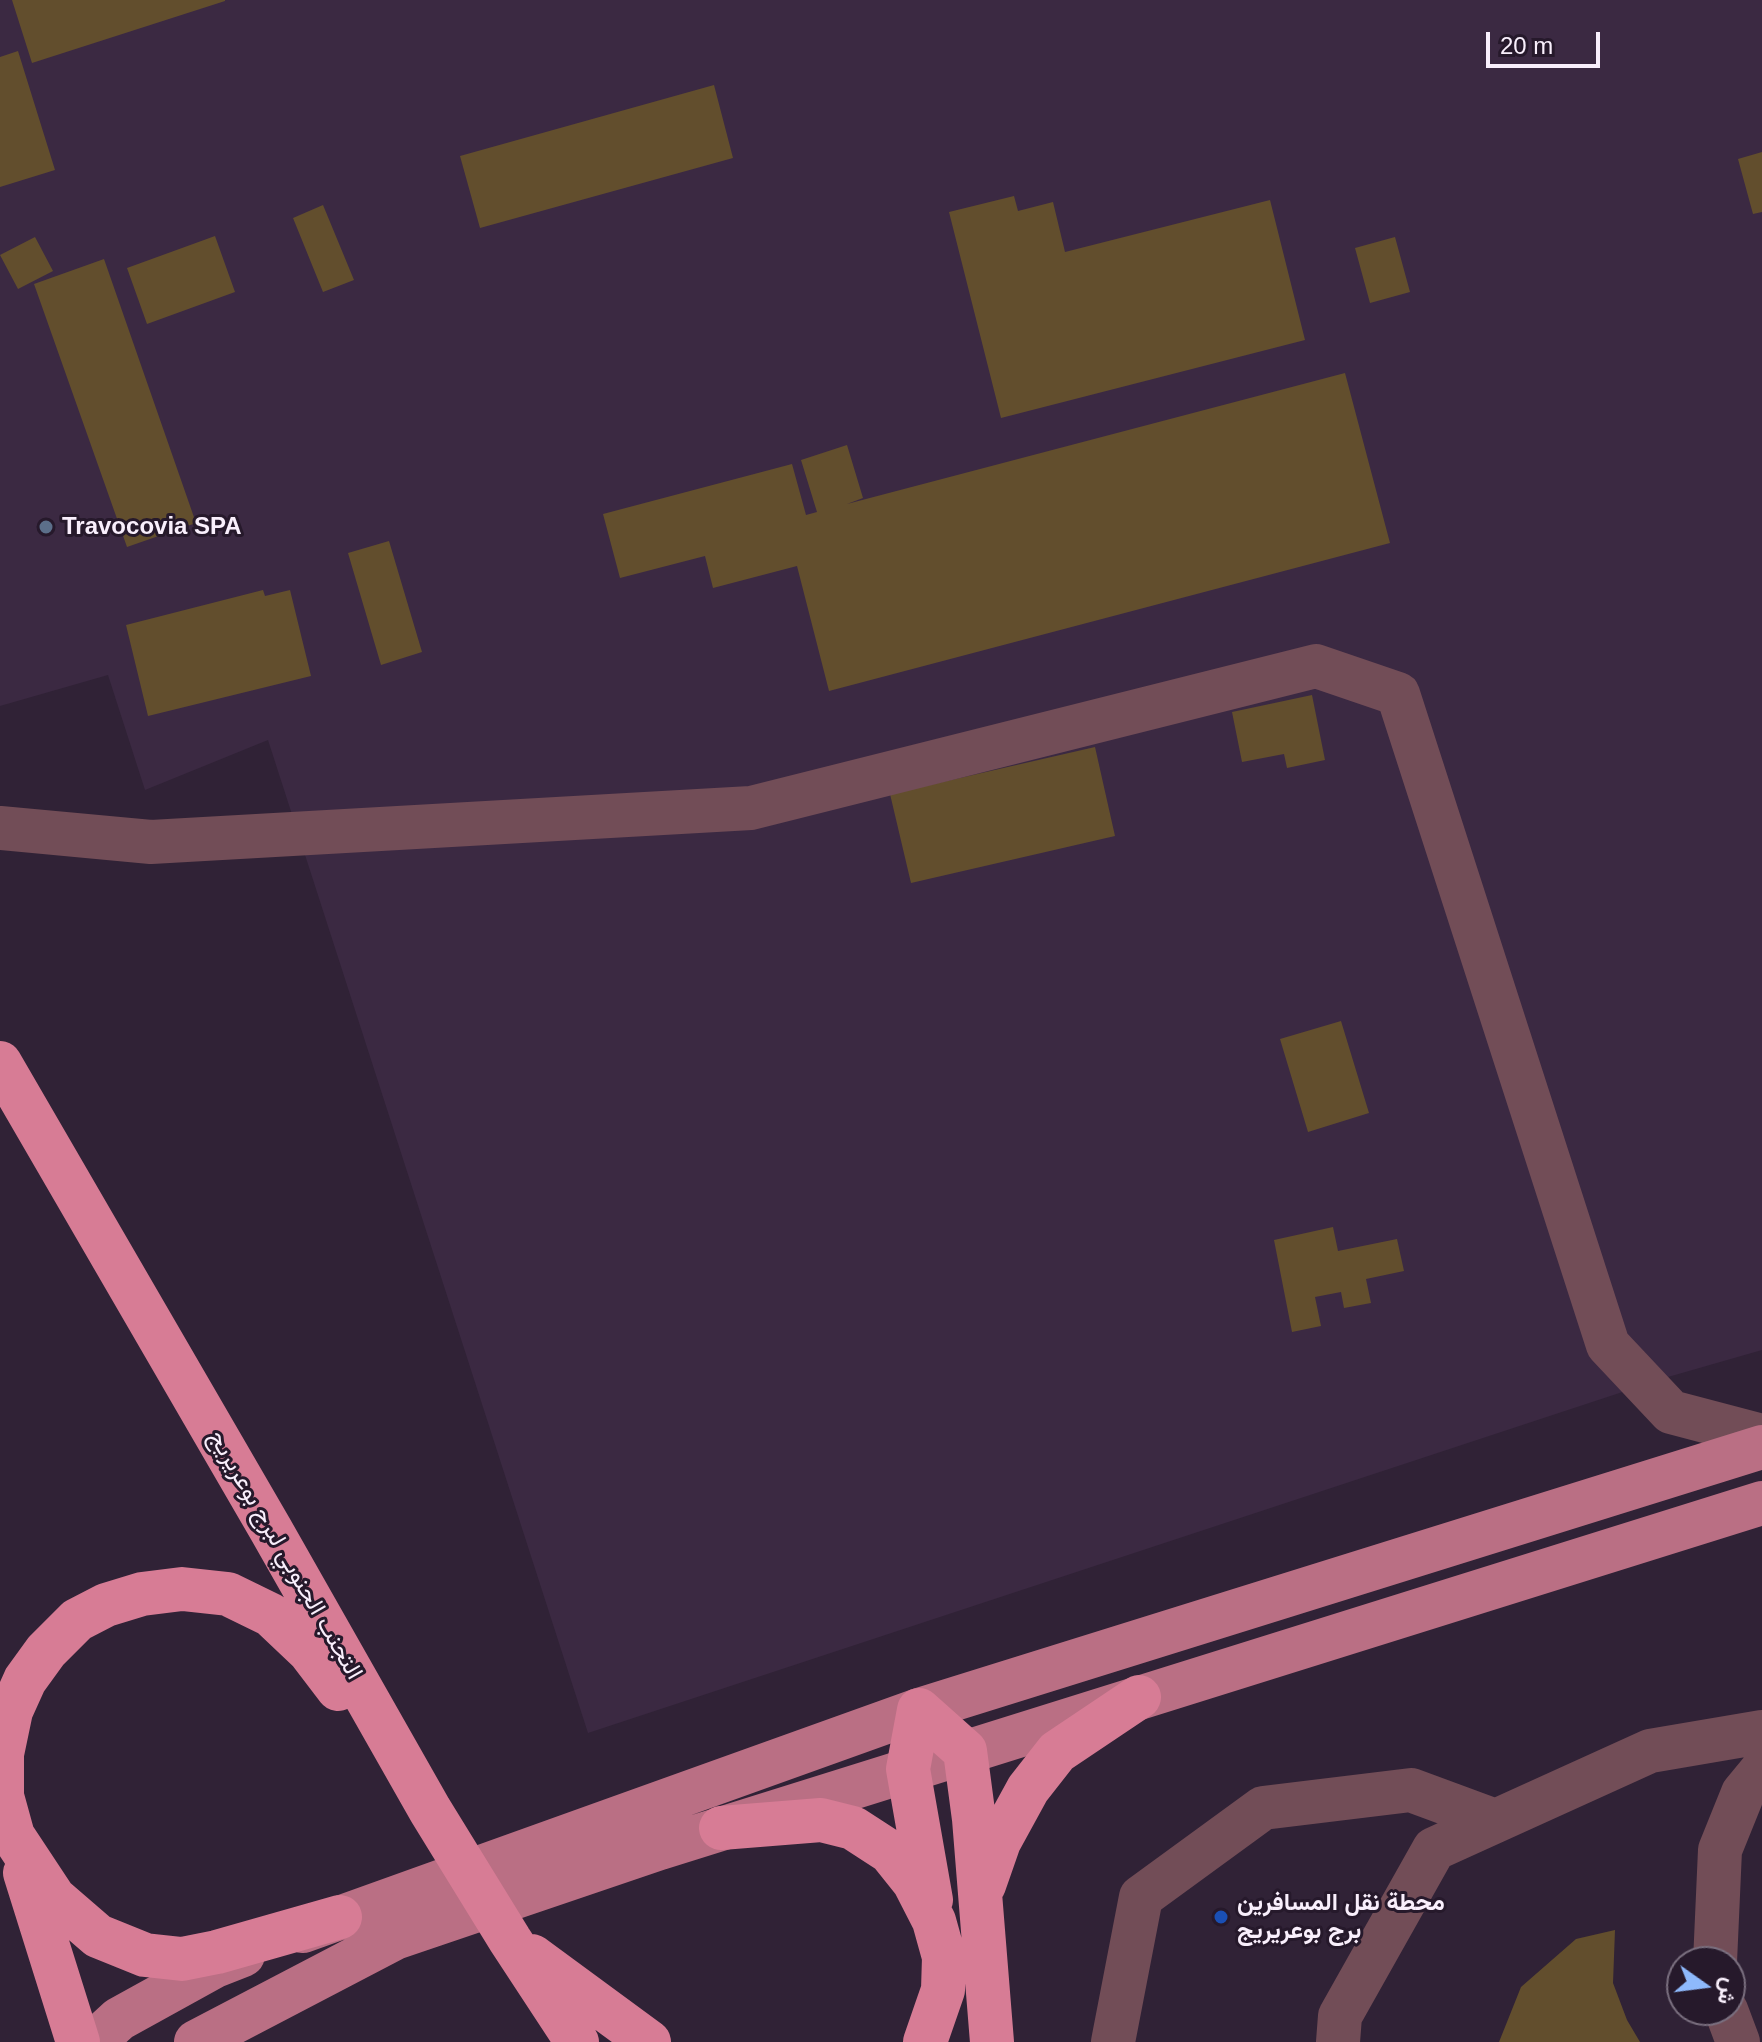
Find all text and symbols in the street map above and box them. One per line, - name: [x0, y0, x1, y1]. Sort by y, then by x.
- scale bar: [1490, 16, 1604, 66]
- text: 20 m: [1500, 32, 1553, 59]
- place label: Travocovia SPA: [62, 513, 242, 541]
- marker: Travocovia SPA: [37, 518, 55, 536]
- street label: التجنب الجنوبي لبرج بوعريريج: [202, 1425, 368, 1685]
- place label: محطة نقل المسافرين برج بوعريريج: [1237, 1889, 1445, 1945]
- marker: محطة نقل المسافرين برج بوعريريج: [1212, 1908, 1230, 1926]
- north arrow: [1666, 1946, 1746, 2026]
- text: ش: [1713, 1976, 1743, 2007]

